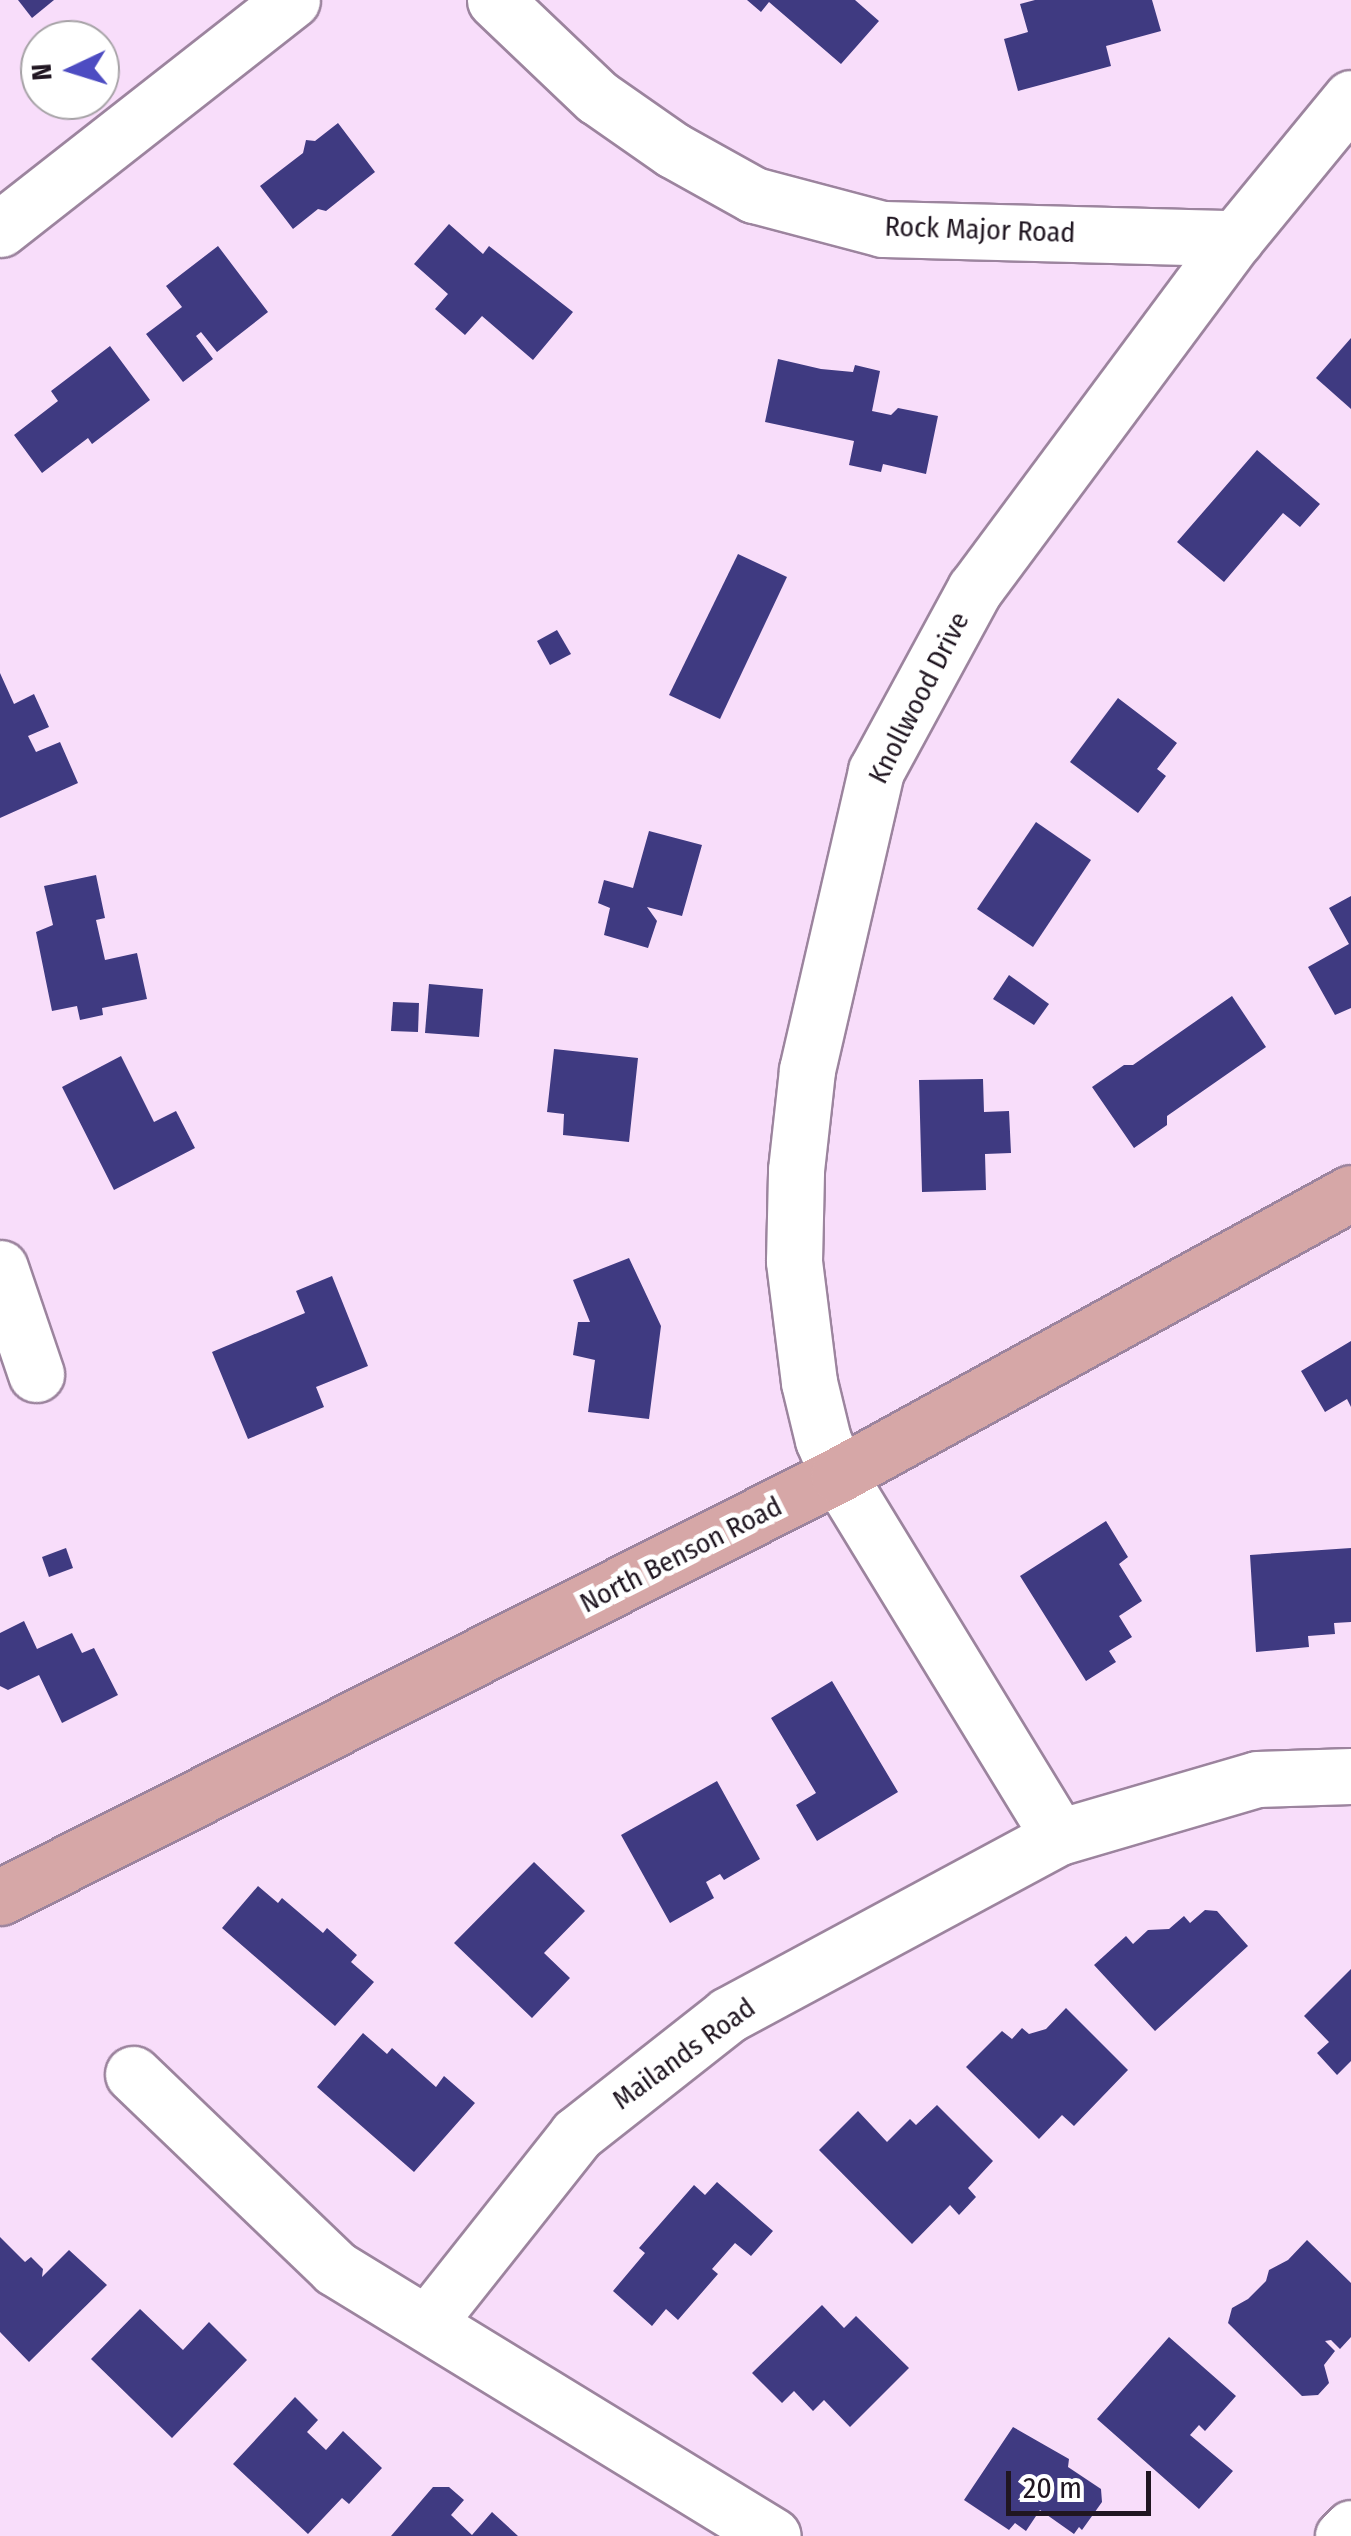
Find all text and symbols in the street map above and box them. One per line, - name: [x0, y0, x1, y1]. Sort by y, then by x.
- north arrow: [20, 20, 120, 120]
- text: N: [25, 62, 59, 82]
- street label: Rock Major Road: [884, 210, 1076, 250]
- street label: Knollwood Drive: [861, 607, 977, 789]
- street label: North Benson Road: [574, 1490, 788, 1620]
- street label: Mailands Road: [606, 1991, 762, 2117]
- scale bar: [1011, 2451, 1156, 2513]
- text: 20 m: [1023, 2470, 1082, 2506]

